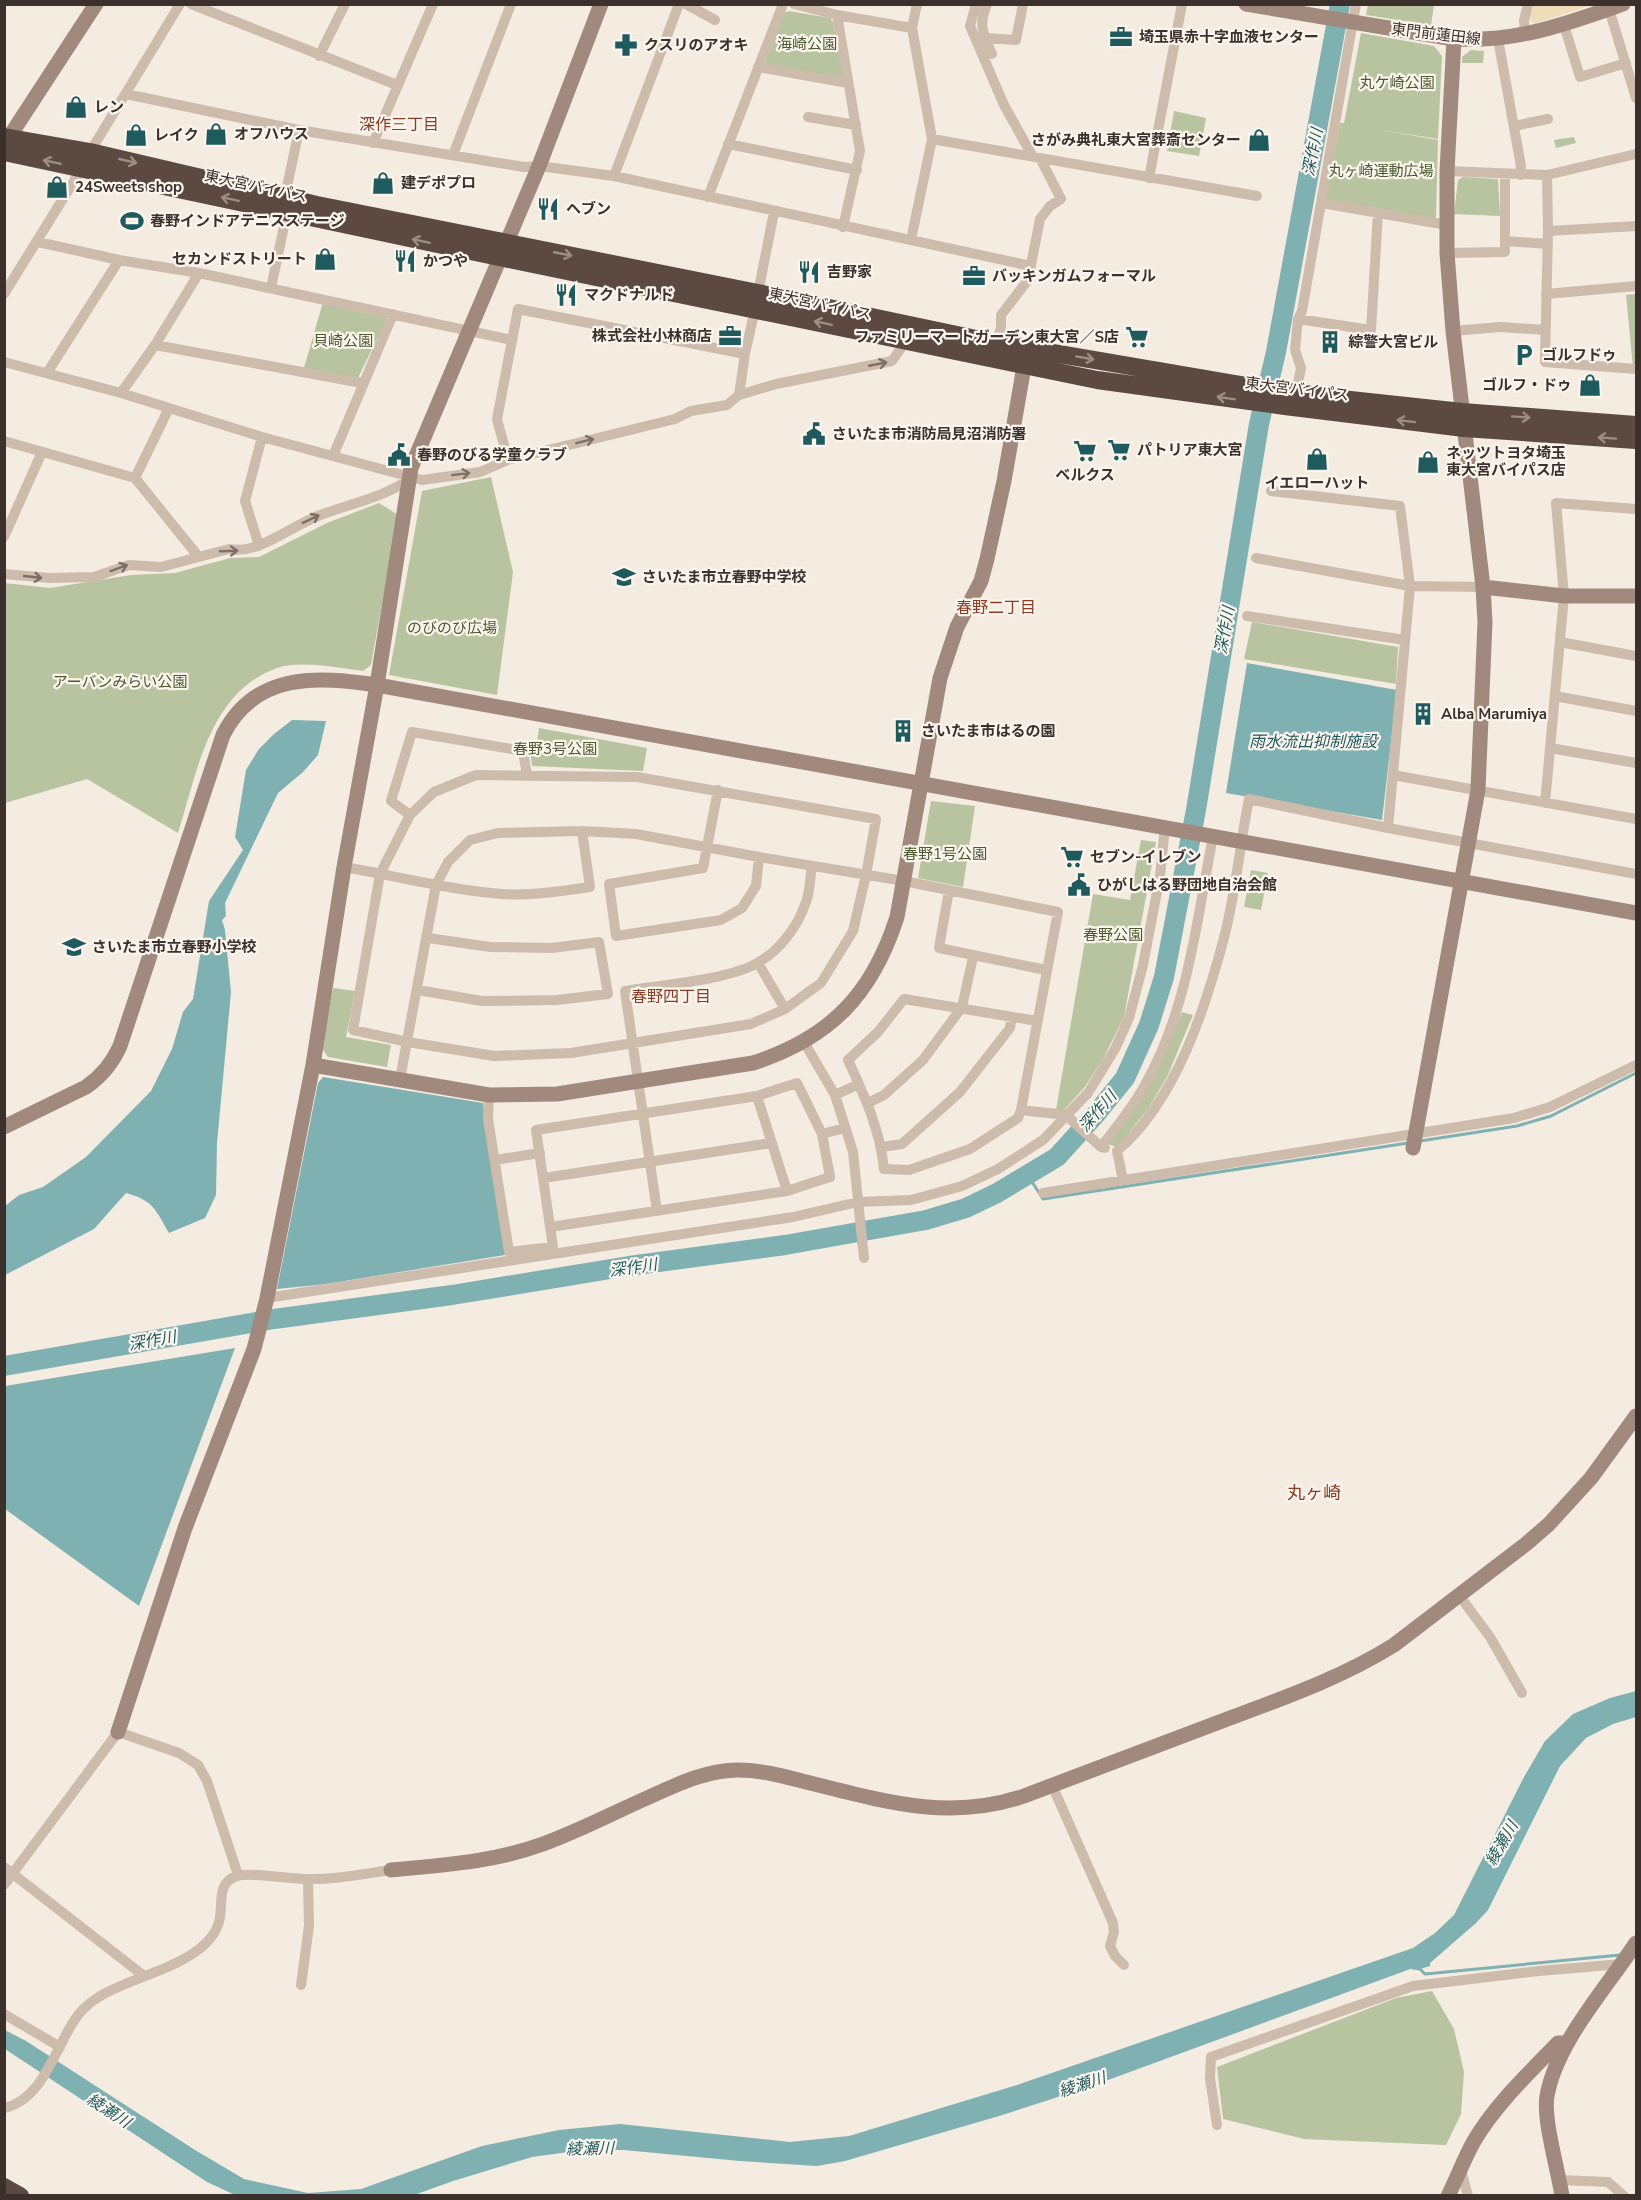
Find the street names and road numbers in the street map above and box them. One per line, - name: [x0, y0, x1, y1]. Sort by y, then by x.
- street label: 東門前蓮田線: [1390, 19, 1482, 49]
- street label: 東大宮バイパス: [203, 165, 309, 207]
- street label: 東大宮バイパス: [767, 283, 873, 325]
- street label: 東大宮バイパス: [1244, 373, 1350, 405]

